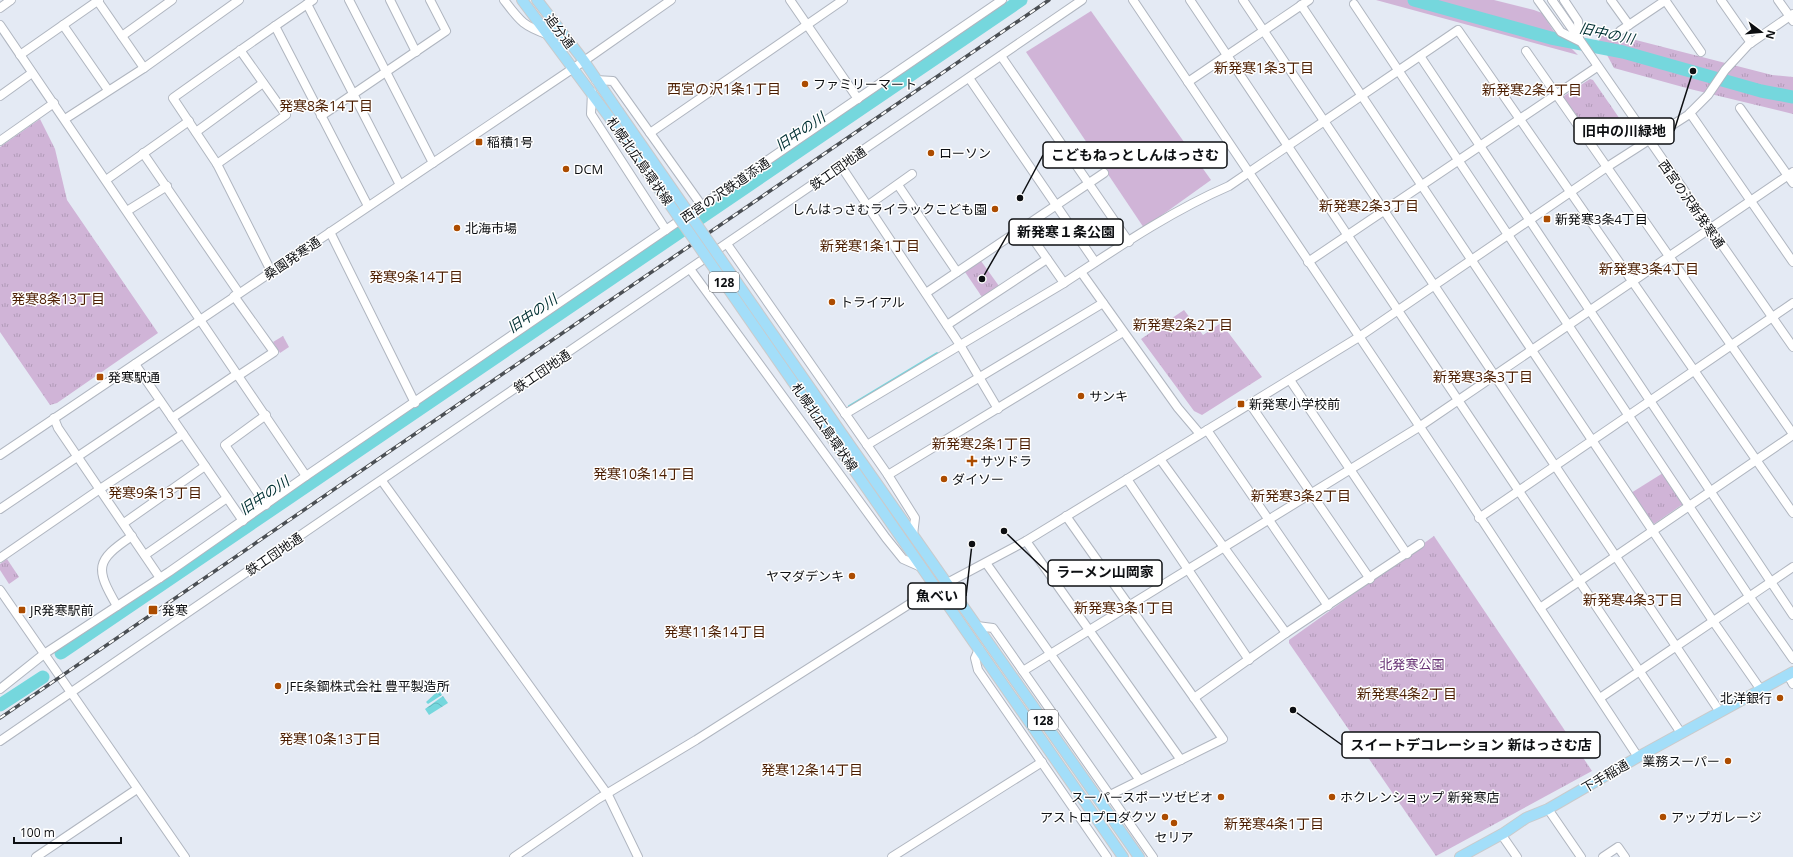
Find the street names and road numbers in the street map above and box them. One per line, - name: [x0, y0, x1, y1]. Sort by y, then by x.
- street label: 追分通: [541, 10, 579, 52]
- street label: 札幌北広島環状線: [603, 113, 677, 209]
- street label: 鉄工団地通: [806, 142, 870, 194]
- street label: 西宮の沢鉄道添通: [677, 153, 773, 227]
- street label: 西宮の沢新発寒通: [1655, 156, 1729, 252]
- street label: 桑園発寒通: [260, 232, 324, 284]
- road number: 128: [709, 272, 739, 292]
- street label: 鉄工団地通: [510, 345, 574, 397]
- street label: 札幌北広島環状線: [788, 379, 862, 475]
- street label: 鉄工団地通: [242, 528, 306, 580]
- road number: 128: [1028, 710, 1058, 730]
- street label: 下手稲通: [1578, 755, 1632, 797]

